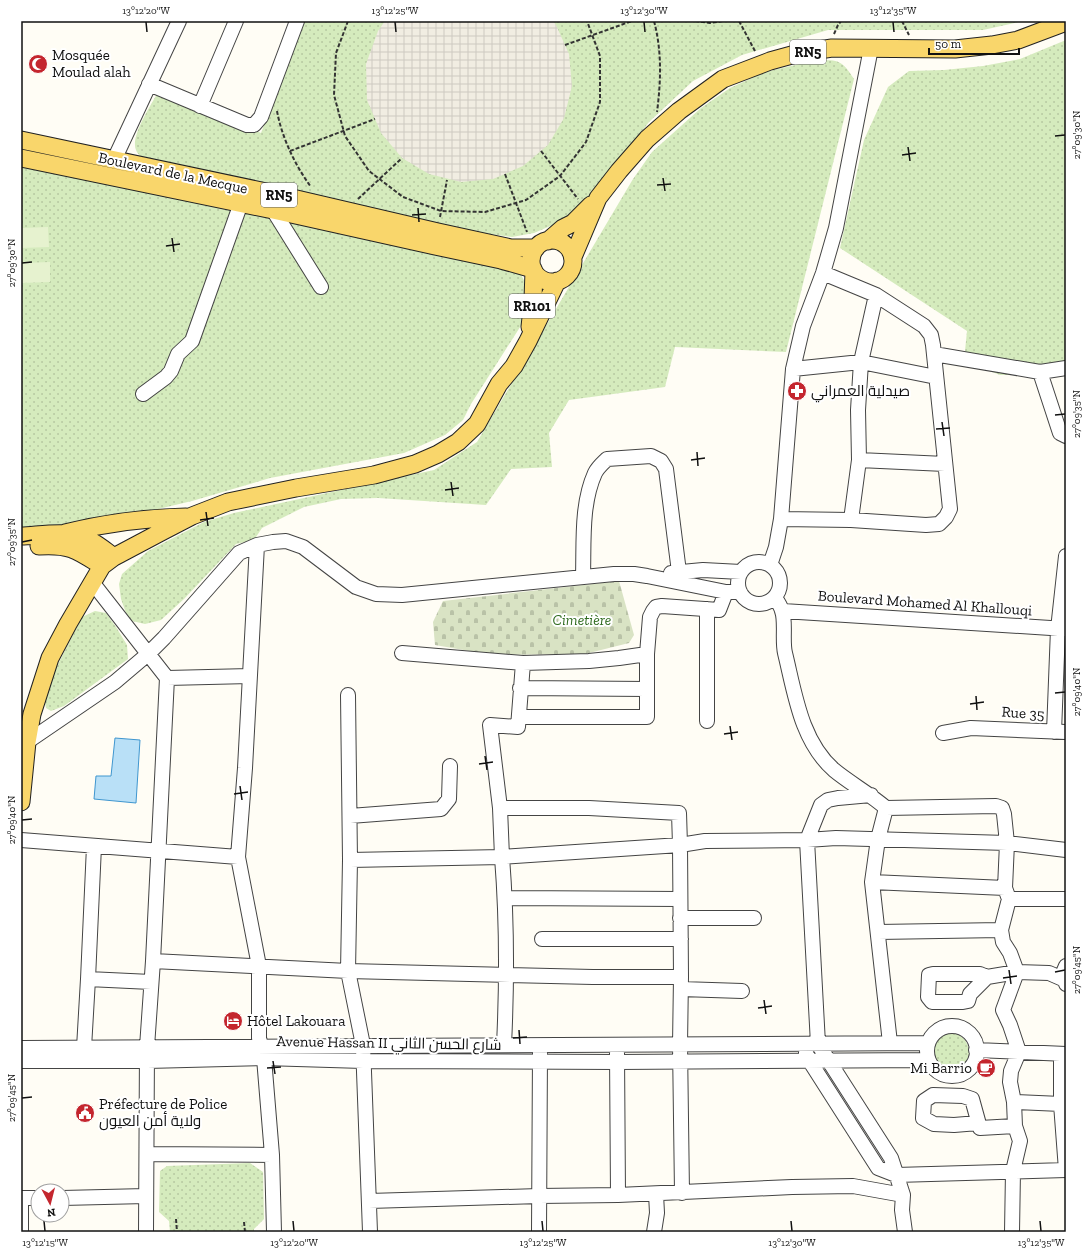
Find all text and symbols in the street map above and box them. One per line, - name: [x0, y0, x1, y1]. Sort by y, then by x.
- text: 13°12'20"W: [122, 5, 170, 17]
- text: 13°12'25"W: [372, 5, 419, 17]
- text: 13°12'30"W: [620, 5, 668, 17]
- text: 13°12'35"W: [870, 5, 917, 17]
- scale bar: [929, 30, 1019, 56]
- text: 50 m: [935, 37, 962, 51]
- road number: RN5: [790, 40, 826, 64]
- place label: Mosquée Moulad alah: [52, 46, 131, 81]
- mosque icon: Mosquée Moulad alah: [27, 53, 49, 75]
- text: 27°09'30"N: [1071, 110, 1083, 159]
- street label: Boulevard de la Mecque: [97, 148, 249, 198]
- road number: RN5: [261, 183, 297, 207]
- text: 27°09'30"N: [6, 238, 18, 287]
- road number: RR101: [509, 294, 555, 318]
- pharmacy icon: صيدلية العمراني: [786, 380, 808, 402]
- place label: صيدلية العمراني: [811, 382, 910, 403]
- text: 27°09'35"N: [1071, 389, 1083, 438]
- text: 27°09'35"N: [6, 517, 18, 566]
- street label: Boulevard Mohamed Al Khallouqi: [817, 587, 1033, 619]
- park label: Cimetière: [553, 611, 611, 629]
- text: 27°09'40"N: [1071, 667, 1083, 716]
- street label: Rue 35: [1001, 703, 1045, 724]
- text: 27°09'40"N: [6, 795, 18, 844]
- text: 27°09'45"N: [1071, 945, 1083, 994]
- hotel icon: Hôtel Lakouara: [222, 1010, 244, 1032]
- place label: Hôtel Lakouara: [247, 1012, 346, 1030]
- street label: Avenue Hassan II شارع الحسن الثاني: [276, 1032, 502, 1057]
- cafe icon: Mi Barrio: [975, 1057, 997, 1079]
- place label: Mi Barrio: [910, 1059, 972, 1077]
- text: 27°09'45"N: [6, 1073, 18, 1122]
- place label: Préfecture de Police ولاية أمن العيون: [99, 1095, 227, 1131]
- public building icon: Préfecture de Police ولاية أمن العيون: [74, 1102, 96, 1124]
- north arrow: [30, 1183, 70, 1223]
- text: N: [46, 1205, 56, 1219]
- text: 13°12'15"W: [22, 1237, 68, 1249]
- text: 13°12'20"W: [270, 1237, 318, 1249]
- text: 13°12'25"W: [520, 1237, 567, 1249]
- text: 13°12'30"W: [768, 1237, 816, 1249]
- text: 13°12'35"W: [1018, 1237, 1065, 1249]

